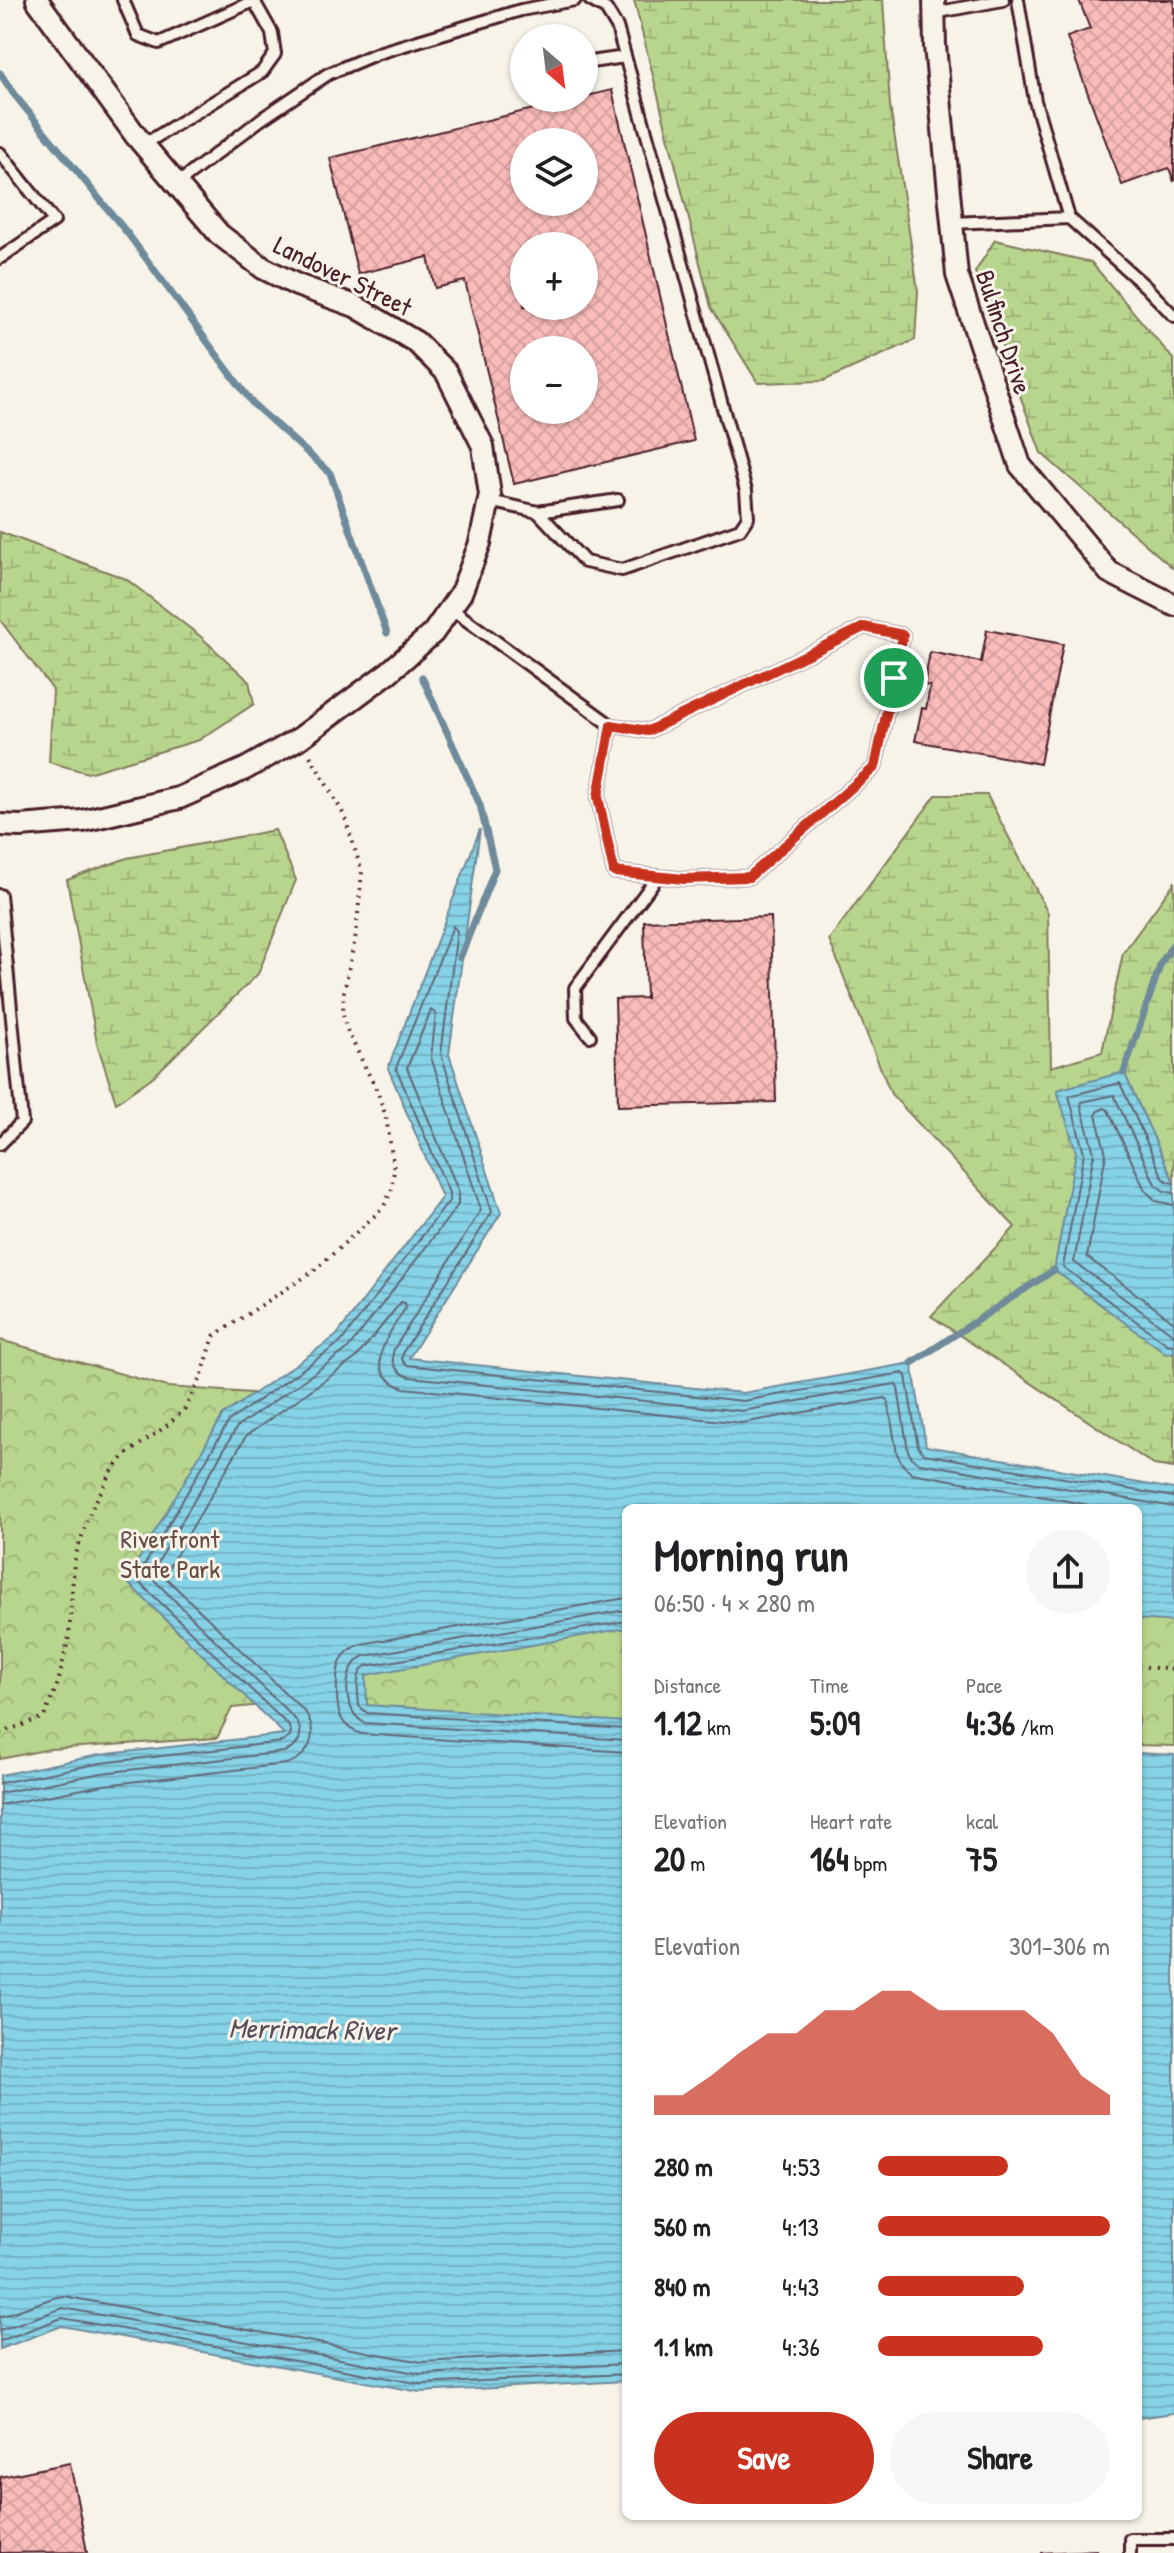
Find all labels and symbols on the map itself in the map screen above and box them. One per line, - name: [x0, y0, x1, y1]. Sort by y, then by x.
- north arrow: [510, 24, 598, 112]
- street label: Landover Street: [268, 227, 419, 325]
- street label: Bulfinch Drive: [968, 265, 1041, 398]
- pin: [860, 644, 928, 712]
- park label: Riverfront State Park: [120, 1521, 221, 1586]
- water label: Merrimack River: [228, 2009, 399, 2050]

